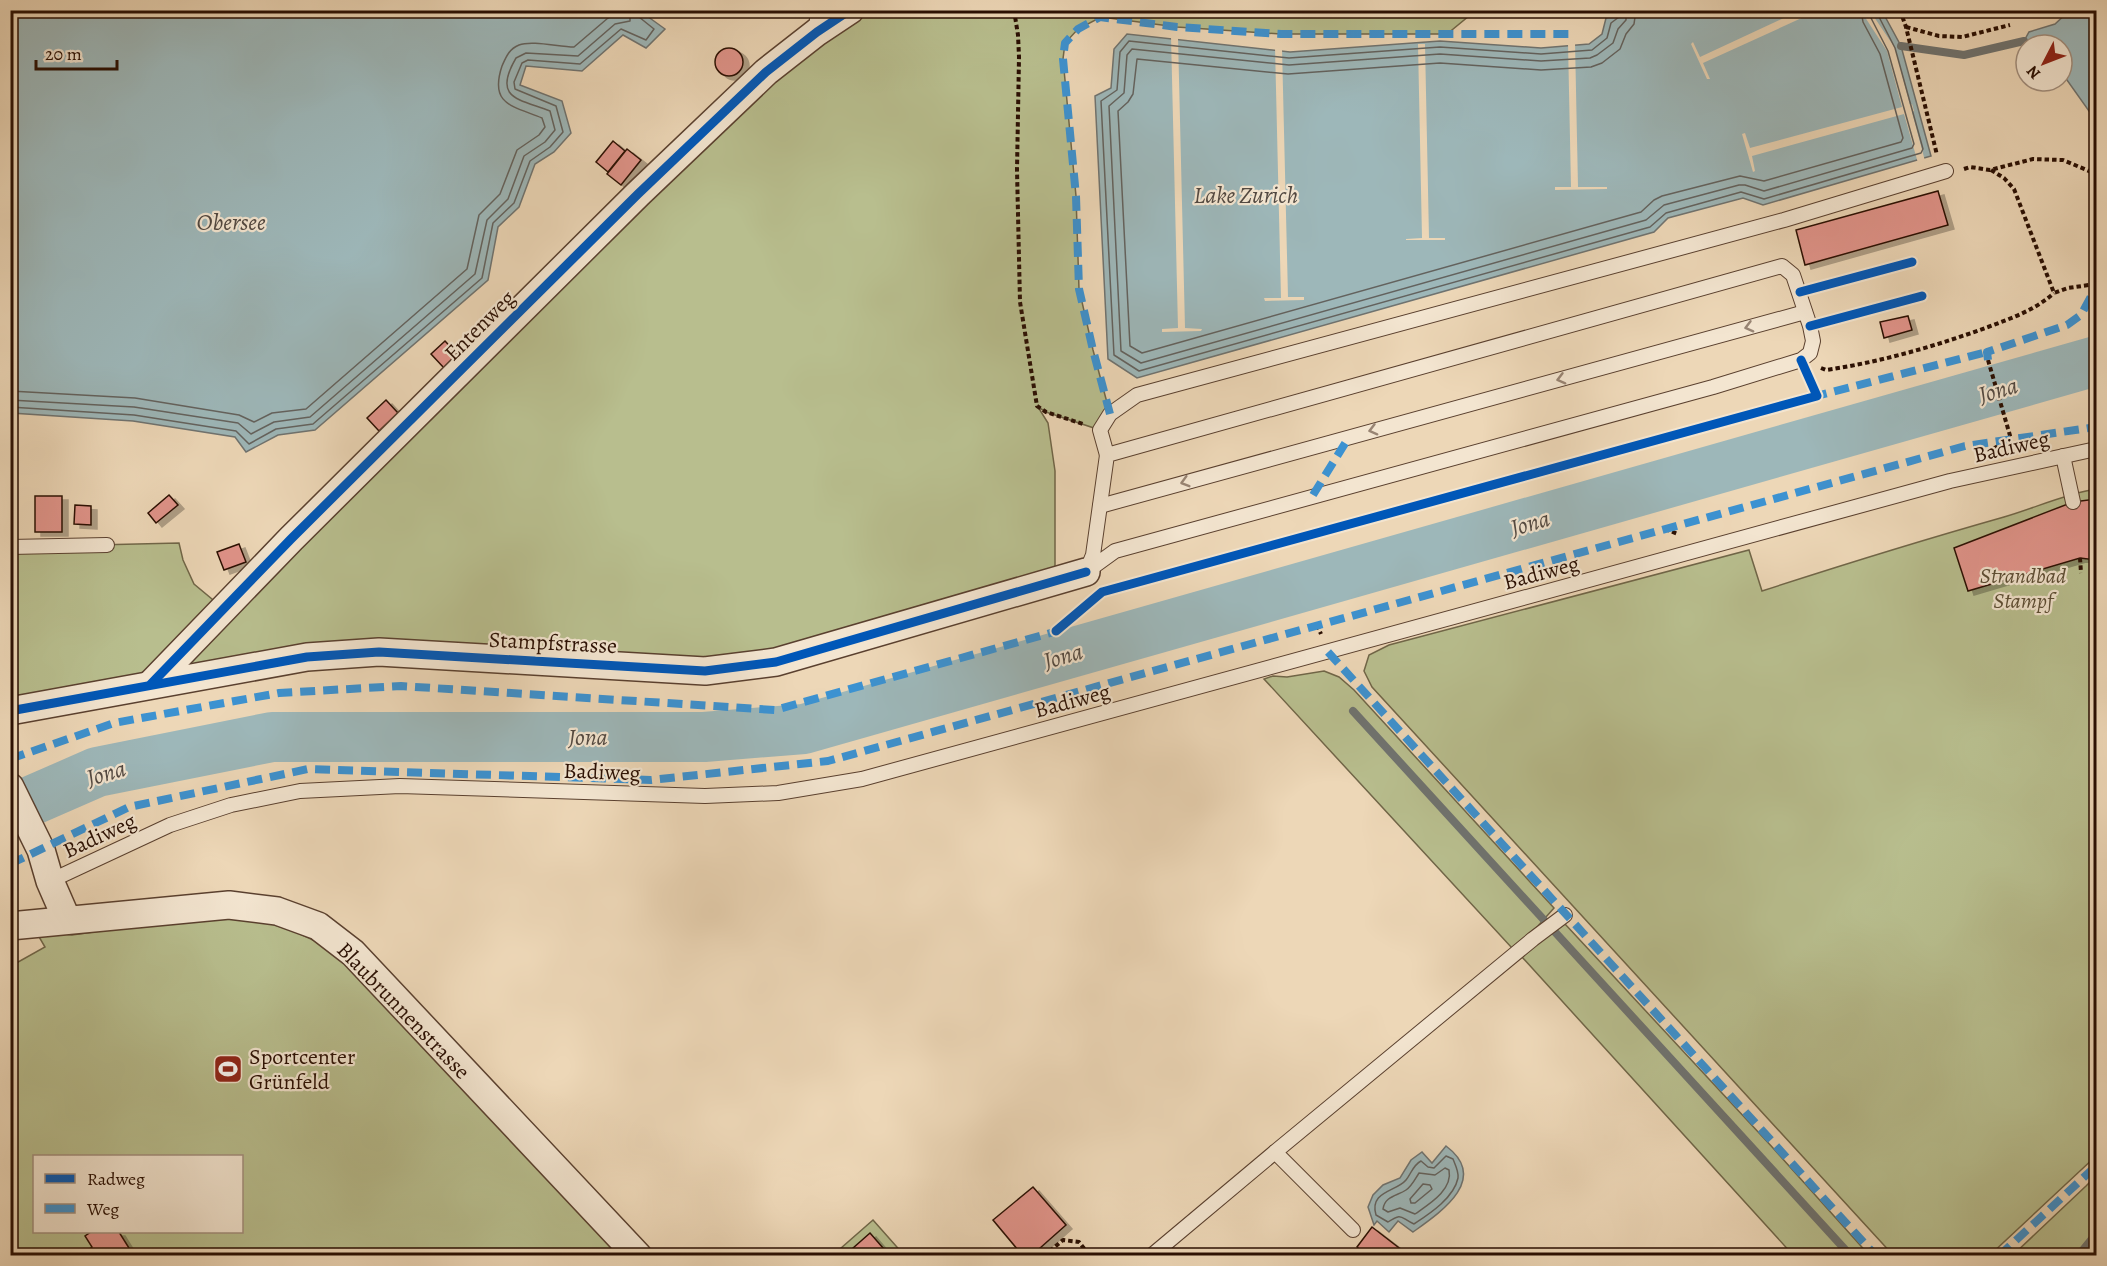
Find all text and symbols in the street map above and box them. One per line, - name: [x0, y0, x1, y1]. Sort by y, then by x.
- scale bar: [36, 33, 117, 71]
- north arrow: [2014, 33, 2074, 93]
- text: 20 m: [45, 42, 82, 66]
- text: N: [2021, 60, 2046, 84]
- water label: Lake Zurich: [1194, 179, 1298, 211]
- water label: Obersee: [196, 206, 266, 238]
- street label: Entenweg: [438, 284, 522, 368]
- one-way arrow: [1744, 320, 1755, 332]
- water label: Jona: [1974, 369, 2021, 411]
- one-way arrow: [1556, 371, 1566, 384]
- one-way arrow: [1368, 423, 1378, 435]
- street label: Badiweg: [1970, 424, 2052, 470]
- one-way arrow: [1180, 475, 1190, 488]
- water label: Jona: [1506, 502, 1553, 544]
- street label: Badiweg: [1500, 548, 1582, 597]
- park label: Strandbad Stampf: [1980, 561, 2066, 616]
- street label: Stampfstrasse: [488, 625, 618, 661]
- water label: Jona: [1039, 635, 1086, 677]
- street label: Badiweg: [1031, 676, 1113, 725]
- water label: Jona: [567, 721, 608, 753]
- water label: Jona: [82, 752, 129, 794]
- street label: Badiweg: [563, 756, 641, 788]
- street label: Badiweg: [58, 806, 141, 866]
- street label: Blaubrunnenstrasse: [330, 935, 477, 1086]
- place label: Sportcenter Grünfeld: [249, 1042, 355, 1097]
- sports icon: Sportcenter Grünfeld: [212, 1053, 244, 1085]
- legend: [33, 1155, 243, 1233]
- text: Radweg: [87, 1167, 145, 1191]
- text: Weg: [86, 1197, 119, 1221]

